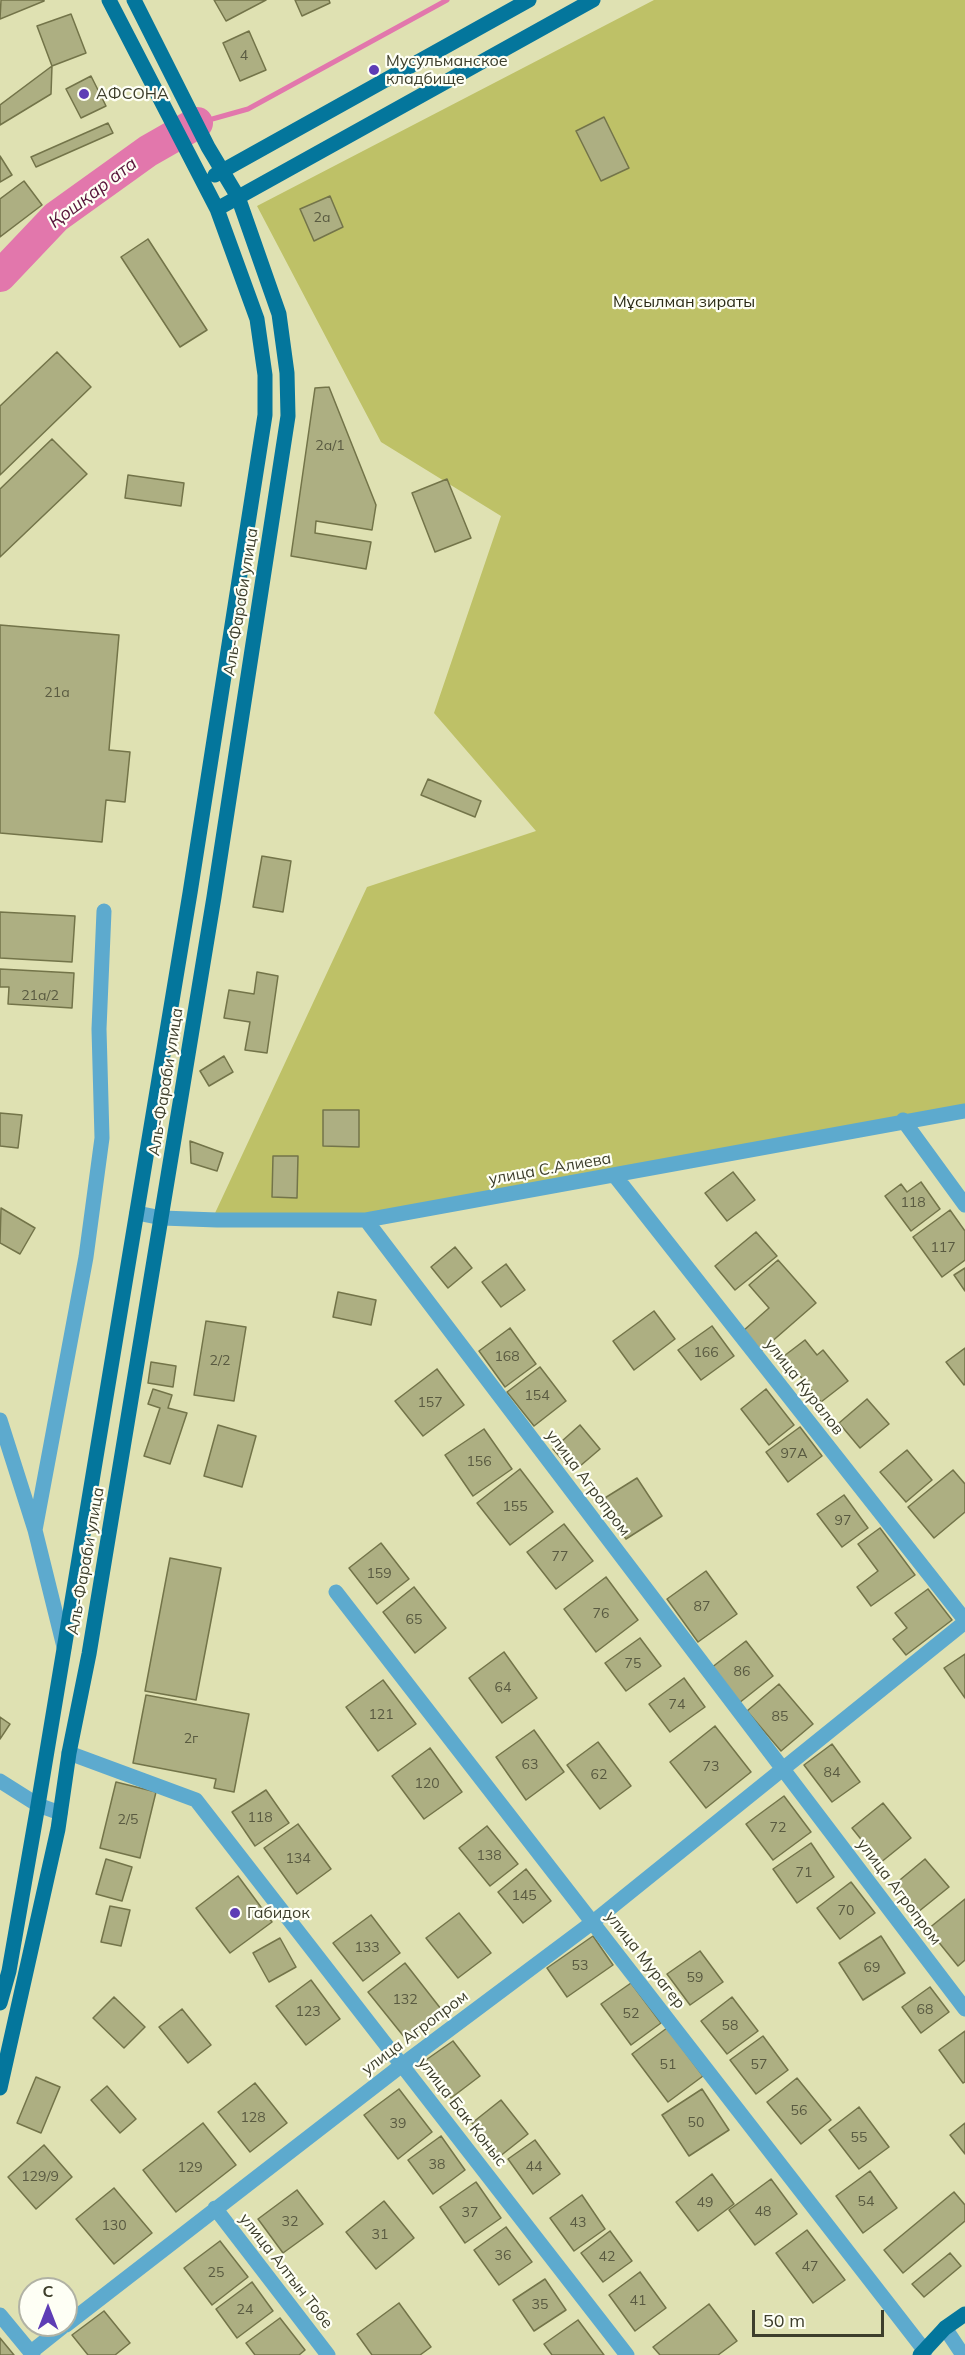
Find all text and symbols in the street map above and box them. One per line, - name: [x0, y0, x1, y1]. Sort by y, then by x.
- house number: 4: [240, 48, 248, 64]
- place label: Мусульманское кладбище: [386, 51, 508, 89]
- marker: Мусульманское кладбище: [367, 63, 381, 77]
- place label: АФСОНА: [96, 84, 169, 104]
- marker: АФСОНА: [77, 87, 91, 101]
- water label: Қошқар ата: [45, 153, 141, 233]
- house number: 2а: [314, 210, 330, 226]
- park label: Мұсылман зираты: [613, 292, 755, 312]
- house number: 2а/1: [315, 438, 345, 454]
- street label: Аль-Фараби улица: [220, 527, 262, 677]
- house number: 21а: [44, 685, 70, 701]
- house number: 21а/2: [21, 988, 59, 1004]
- street label: Аль-Фараби улица: [145, 1007, 187, 1157]
- street label: улица С.Алиева: [487, 1149, 613, 1189]
- house number: 118: [900, 1195, 926, 1211]
- house number: 117: [930, 1240, 956, 1256]
- street label: улица Куралов: [761, 1335, 847, 1439]
- house number: 166: [693, 1345, 719, 1361]
- house number: 168: [494, 1349, 520, 1365]
- house number: 2/2: [210, 1353, 230, 1369]
- house number: 154: [524, 1388, 550, 1404]
- house number: 157: [417, 1395, 443, 1411]
- street label: улица Агропром: [542, 1426, 634, 1540]
- house number: 97А: [780, 1446, 808, 1462]
- house number: 156: [466, 1454, 492, 1470]
- street label: Аль-Фараби улица: [64, 1486, 108, 1636]
- house number: 155: [502, 1499, 528, 1515]
- house number: 97: [835, 1513, 851, 1529]
- house number: 77: [552, 1549, 568, 1565]
- house number: 159: [366, 1566, 392, 1582]
- house number: 87: [694, 1599, 710, 1615]
- house number: 76: [593, 1606, 609, 1622]
- house number: 65: [406, 1612, 422, 1628]
- house number: 75: [625, 1656, 641, 1672]
- house number: 86: [734, 1664, 750, 1680]
- house number: 64: [495, 1680, 511, 1696]
- house number: 74: [669, 1697, 685, 1713]
- house number: 121: [368, 1707, 394, 1723]
- house number: 85: [772, 1709, 788, 1725]
- house number: 2г: [184, 1731, 198, 1747]
- house number: 63: [522, 1757, 538, 1773]
- house number: 73: [703, 1759, 719, 1775]
- house number: 84: [824, 1765, 840, 1781]
- house number: 62: [591, 1767, 607, 1783]
- house number: 120: [414, 1776, 440, 1792]
- house number: 118: [247, 1810, 273, 1826]
- house number: 2/5: [118, 1812, 138, 1828]
- house number: 72: [770, 1820, 786, 1836]
- street label: улица Агропром: [853, 1835, 945, 1949]
- house number: 138: [476, 1848, 502, 1864]
- house number: 134: [285, 1851, 311, 1867]
- house number: 71: [796, 1865, 812, 1881]
- house number: 145: [511, 1888, 537, 1904]
- place label: Габидок: [247, 1903, 310, 1923]
- house number: 70: [838, 1903, 854, 1919]
- marker: Габидок: [228, 1906, 242, 1920]
- street label: улица Мурагер: [601, 1907, 689, 2013]
- house number: 133: [354, 1940, 380, 1956]
- house number: 53: [572, 1958, 588, 1974]
- house number: 69: [864, 1960, 880, 1976]
- house number: 59: [687, 1970, 703, 1986]
- street label: улица Агропром: [358, 1987, 472, 2079]
- house number: 132: [392, 1992, 418, 2008]
- house number: 68: [917, 2002, 933, 2018]
- house number: 123: [295, 2004, 321, 2020]
- house number: 52: [623, 2006, 639, 2022]
- house number: 58: [722, 2018, 738, 2034]
- street label: улица Бак Коныс: [413, 2054, 511, 2170]
- house number: 51: [660, 2057, 676, 2073]
- house number: 57: [751, 2057, 767, 2073]
- house number: 56: [791, 2103, 807, 2119]
- house number: 128: [240, 2110, 266, 2126]
- house number: 50: [688, 2115, 704, 2131]
- house number: 39: [390, 2116, 406, 2132]
- house number: 55: [851, 2130, 867, 2146]
- house number: 38: [429, 2157, 445, 2173]
- house number: 44: [526, 2159, 542, 2175]
- house number: 129: [177, 2160, 203, 2176]
- house number: 129/9: [21, 2169, 59, 2185]
- house number: 54: [858, 2194, 874, 2210]
- house number: 49: [697, 2195, 713, 2211]
- house number: 48: [755, 2204, 771, 2220]
- house number: 37: [462, 2205, 478, 2221]
- street label: улица Алтын Тобе: [235, 2210, 337, 2332]
- house number: 32: [282, 2214, 298, 2230]
- house number: 43: [570, 2215, 586, 2231]
- house number: 130: [101, 2218, 127, 2234]
- house number: 31: [372, 2227, 388, 2243]
- house number: 36: [495, 2248, 511, 2264]
- house number: 42: [599, 2249, 615, 2265]
- house number: 47: [802, 2259, 818, 2275]
- house number: 25: [208, 2265, 224, 2281]
- north arrow: [18, 2277, 78, 2337]
- text: С: [43, 2281, 53, 2301]
- house number: 41: [630, 2293, 646, 2309]
- house number: 35: [532, 2297, 548, 2313]
- scale bar: [755, 2298, 887, 2336]
- house number: 24: [237, 2302, 253, 2318]
- text: 50 m: [763, 2309, 805, 2332]

